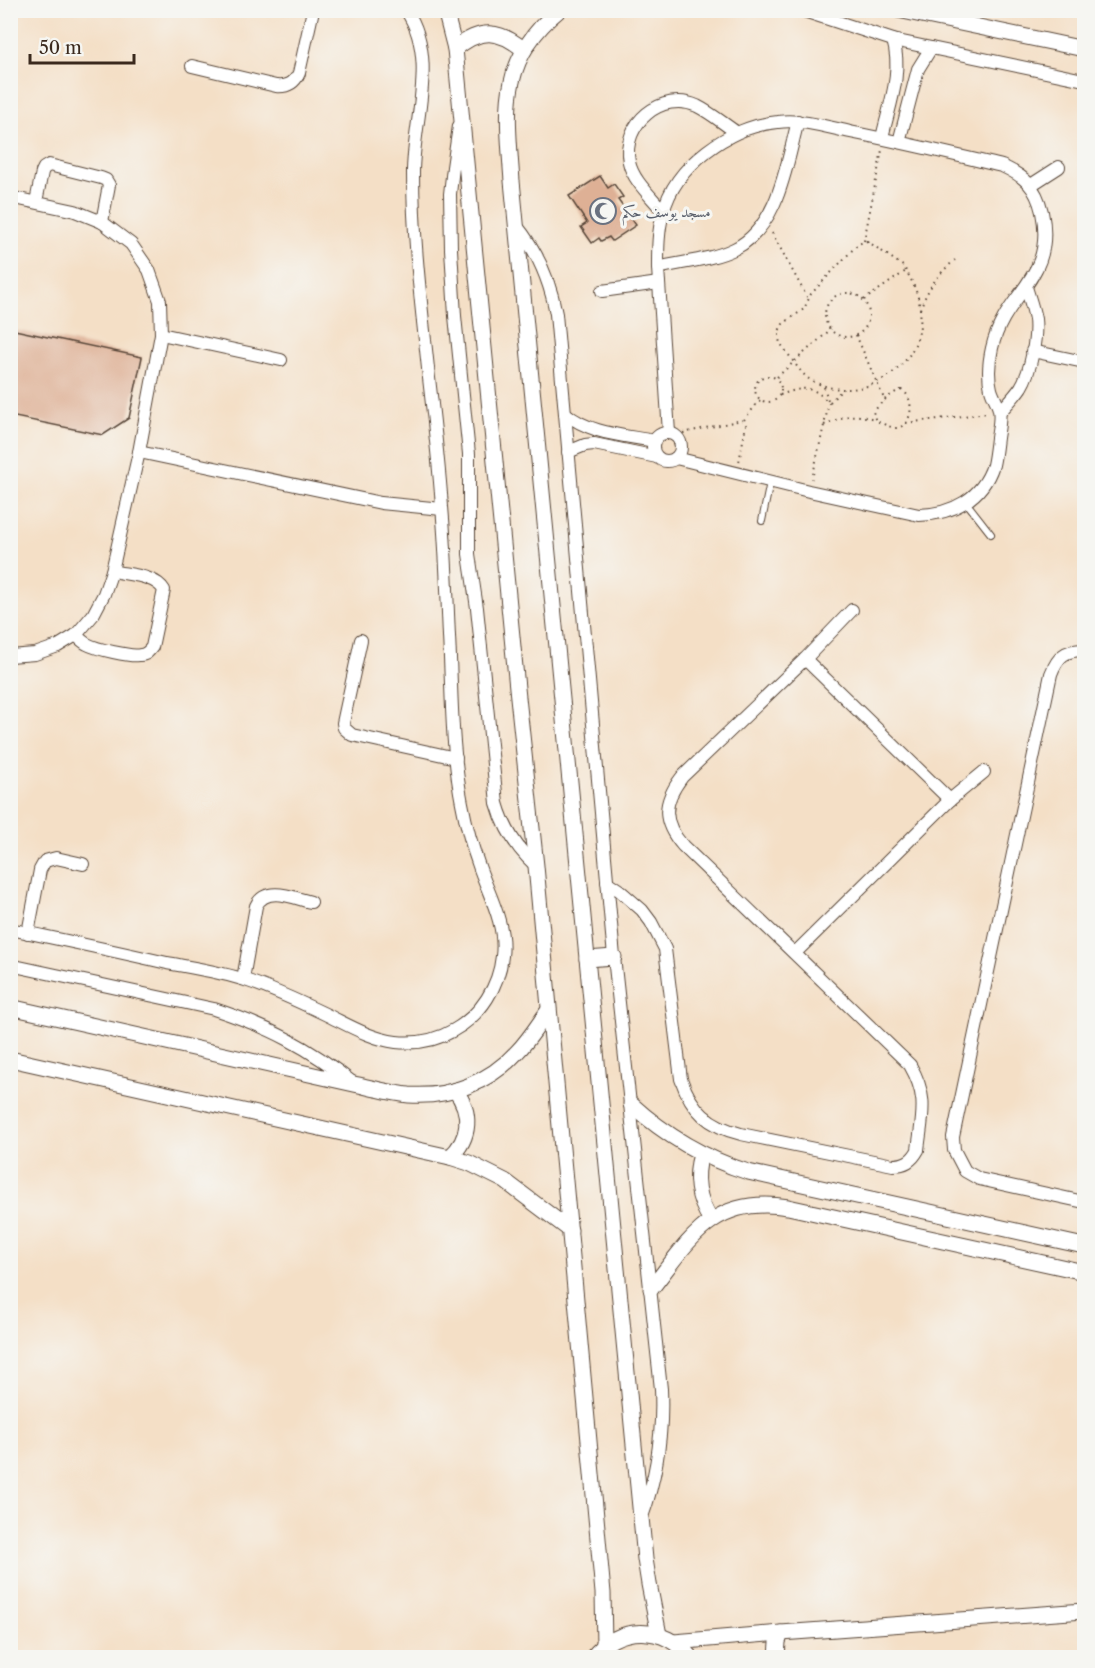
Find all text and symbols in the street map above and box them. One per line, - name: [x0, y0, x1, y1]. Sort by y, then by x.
- scale bar: [30, 27, 134, 65]
- text: 50 m: [39, 37, 82, 59]
- mosque icon: مسجد يوسف حكم: [588, 196, 618, 226]
- place label: مسجد يوسف حكم: [622, 202, 711, 226]

